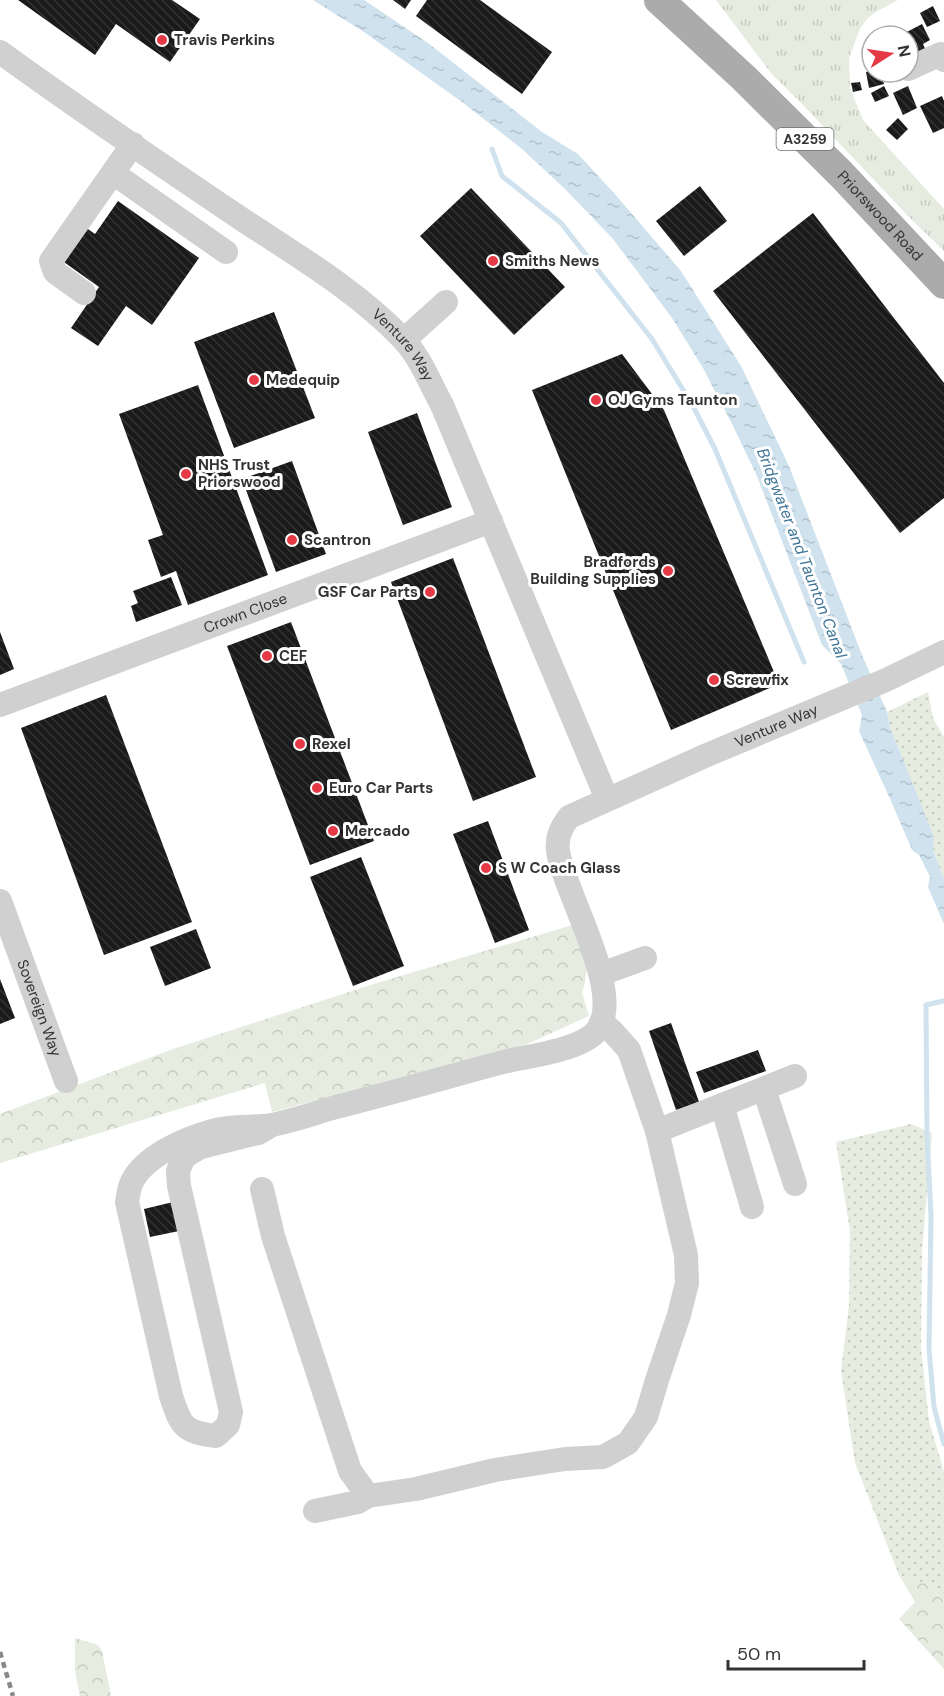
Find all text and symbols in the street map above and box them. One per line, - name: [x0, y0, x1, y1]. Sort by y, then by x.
- north arrow: [860, 24, 920, 84]
- place label: Travis Perkins: [174, 30, 275, 50]
- marker: Travis Perkins: [155, 33, 169, 47]
- text: N: [893, 43, 916, 59]
- road number: A3259: [776, 128, 834, 150]
- street label: Priorswood Road: [833, 166, 927, 265]
- place label: Smiths News: [505, 251, 600, 271]
- marker: Smiths News: [486, 254, 500, 268]
- street label: Venture Way: [368, 304, 439, 385]
- place label: Medequip: [266, 370, 340, 390]
- marker: Medequip: [247, 373, 261, 387]
- place label: OJ Gyms Taunton: [608, 390, 737, 410]
- marker: OJ Gyms Taunton: [589, 393, 603, 407]
- water label: Bridgwater and Taunton Canal: [752, 445, 852, 661]
- place label: NHS Trust Priorswood: [198, 455, 281, 492]
- marker: NHS Trust Priorswood: [179, 467, 193, 481]
- place label: Scantron: [304, 530, 371, 550]
- marker: Scantron: [285, 533, 299, 547]
- place label: Bradfords Building Supplies: [530, 552, 656, 589]
- marker: Bradfords Building Supplies: [661, 564, 675, 578]
- place label: GSF Car Parts: [318, 582, 418, 602]
- marker: GSF Car Parts: [423, 585, 437, 599]
- street label: Crown Close: [201, 588, 290, 638]
- place label: CEF: [279, 646, 307, 666]
- marker: CEF: [260, 649, 274, 663]
- place label: Screwfix: [726, 670, 789, 690]
- marker: Screwfix: [707, 673, 721, 687]
- street label: Venture Way: [732, 699, 822, 752]
- place label: Rexel: [312, 734, 351, 754]
- marker: Rexel: [293, 737, 307, 751]
- place label: Euro Car Parts: [329, 778, 433, 798]
- marker: Euro Car Parts: [310, 781, 324, 795]
- place label: Mercado: [345, 821, 410, 841]
- marker: Mercado: [326, 824, 340, 838]
- place label: S W Coach Glass: [498, 858, 621, 878]
- marker: S W Coach Glass: [479, 861, 493, 875]
- street label: Sovereign Way: [12, 957, 66, 1060]
- scale bar: [728, 1633, 864, 1671]
- text: 50 m: [737, 1642, 781, 1666]

